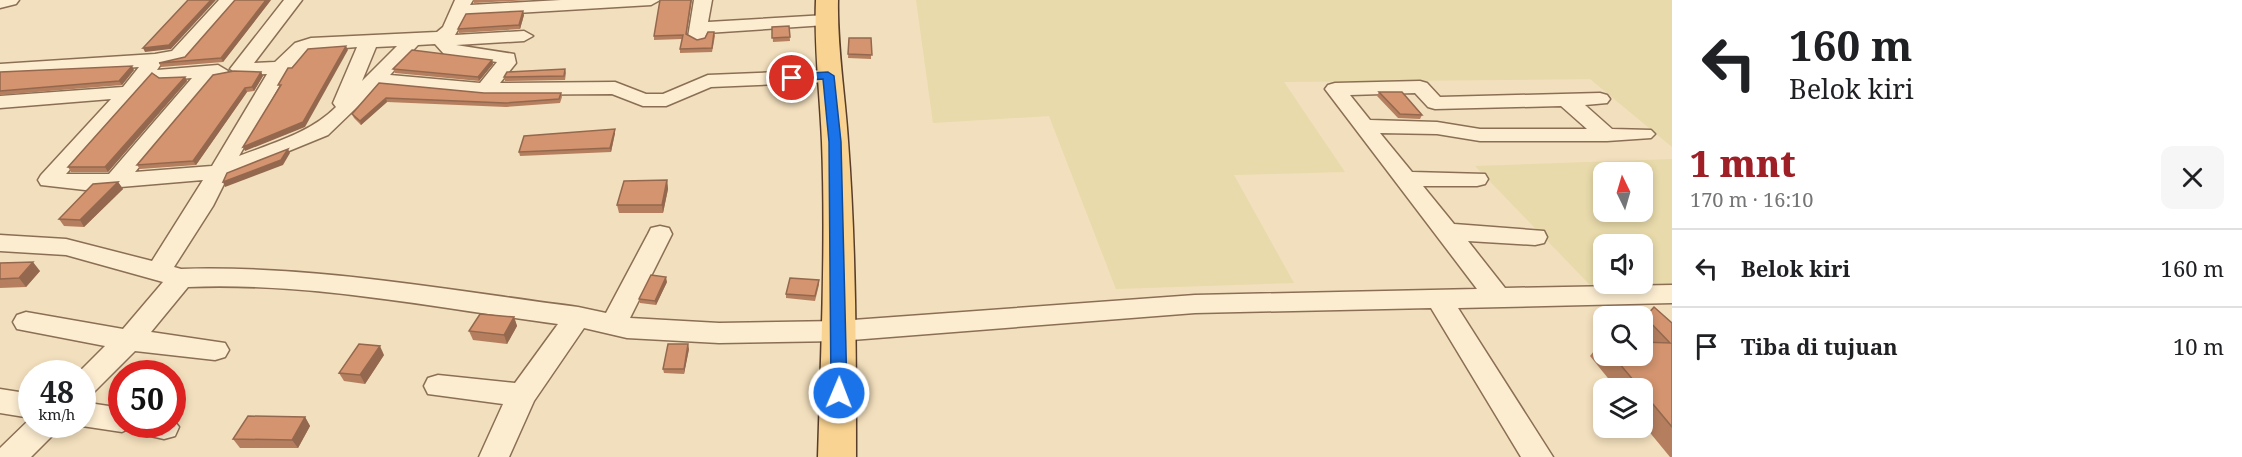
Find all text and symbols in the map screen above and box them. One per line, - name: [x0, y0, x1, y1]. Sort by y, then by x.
- text: 160 m: [1789, 16, 1913, 73]
- icon: left: [1690, 24, 1768, 102]
- pin: [766, 52, 817, 103]
- icon: arrive: [775, 61, 808, 94]
- text: Belok kiri: [1789, 70, 1914, 107]
- text: 1 mnt: [1690, 139, 1796, 188]
- button: close: [2161, 146, 2224, 209]
- north arrow: [1593, 162, 1653, 222]
- map controls: [1593, 162, 1653, 438]
- text: 170 m · 16:10: [1690, 186, 1813, 213]
- button: sound: [1593, 234, 1653, 294]
- icon: left: [1690, 252, 1723, 285]
- text: Belok kiri: [1741, 253, 1850, 283]
- text: 160 m: [2161, 253, 2224, 283]
- button: search: [1593, 306, 1653, 366]
- icon: arrive: [1690, 330, 1723, 363]
- text: Tiba di tujuan: [1741, 331, 1898, 361]
- text: 10 m: [2173, 331, 2224, 361]
- speed limit sign: 50: [108, 360, 186, 438]
- position arrow: [807, 361, 871, 425]
- text: 48: [40, 371, 74, 412]
- button: layers: [1593, 378, 1653, 438]
- text: km/h: [39, 404, 75, 424]

